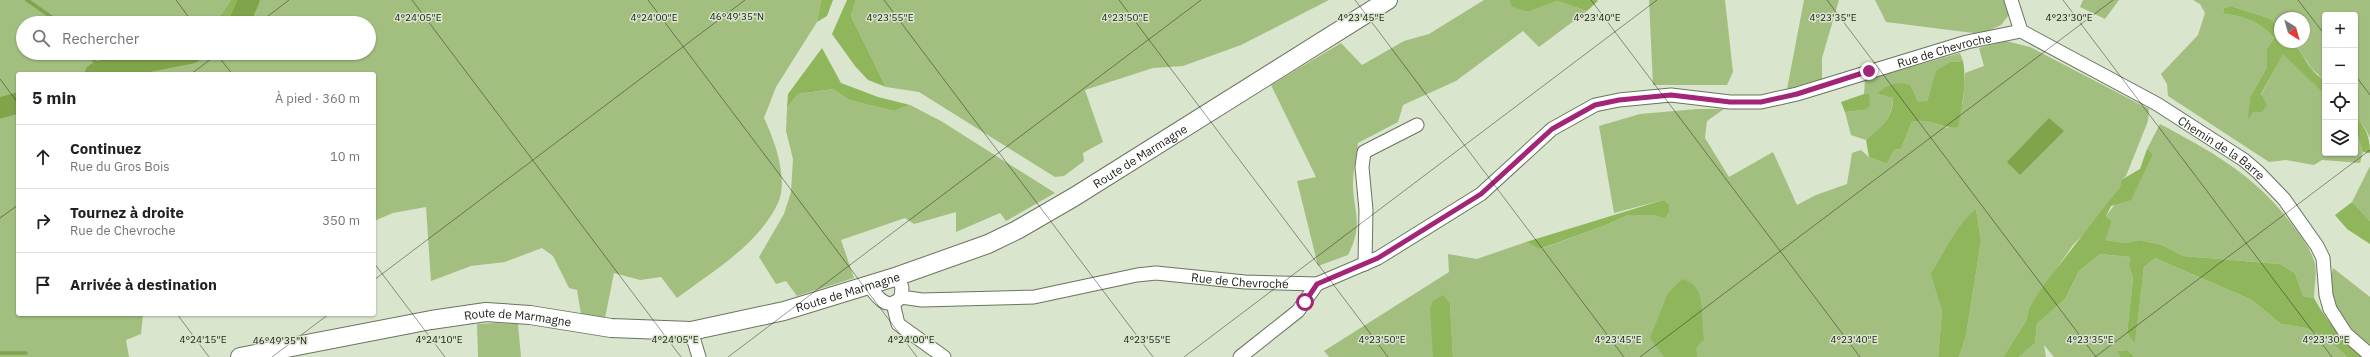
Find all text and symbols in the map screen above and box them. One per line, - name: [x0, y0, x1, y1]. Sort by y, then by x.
- text: 46°49'35"N: [710, 10, 764, 23]
- text: 4°24'05"E: [394, 11, 442, 24]
- text: 4°24'00"E: [630, 11, 678, 24]
- text: 4°23'55"E: [866, 11, 914, 24]
- text: 4°23'50"E: [1101, 11, 1149, 24]
- text: 4°23'45"E: [1337, 11, 1385, 24]
- text: 4°23'40"E: [1573, 11, 1621, 24]
- text: 4°23'35"E: [1809, 11, 1857, 24]
- text: 4°23'30"E: [2045, 11, 2093, 24]
- north arrow: [2274, 12, 2310, 48]
- map controls: [2322, 12, 2358, 156]
- button: +: [2322, 12, 2358, 48]
- search box: [16, 16, 376, 60]
- icon: search: [30, 27, 52, 49]
- text: Rechercher: [62, 29, 139, 48]
- street label: Rue de Chevroche: [1895, 30, 1993, 70]
- button: −: [2322, 48, 2358, 84]
- route end: [1860, 62, 1878, 80]
- button: locate: [2322, 84, 2358, 120]
- text: 5 min: [32, 87, 76, 109]
- text: À pied · 360 m: [275, 90, 360, 107]
- street label: Chemin de la Barre: [2175, 112, 2269, 183]
- street label: Route de Marmagne: [1090, 120, 1190, 191]
- button: layers: [2322, 120, 2358, 156]
- text: Continuez: [70, 139, 141, 158]
- icon: ahead: [32, 146, 54, 168]
- text: 10 m: [330, 148, 360, 165]
- text: Rue du Gros Bois: [70, 158, 170, 175]
- text: Tournez à droite: [70, 203, 184, 222]
- icon: right: [32, 210, 54, 232]
- text: 350 m: [322, 212, 360, 229]
- text: Rue de Chevroche: [70, 222, 176, 239]
- street label: Route de Marmagne: [794, 268, 902, 315]
- street label: Rue de Chevroche: [1191, 269, 1289, 291]
- icon: arrive: [32, 274, 54, 296]
- text: Arrivée à destination: [70, 275, 217, 294]
- route start: [1296, 293, 1314, 311]
- street label: Route de Marmagne: [463, 304, 573, 329]
- text: 4°24'15"E: [179, 333, 227, 346]
- text: 4°24'10"E: [415, 333, 463, 346]
- text: 4°24'05"E: [651, 333, 699, 346]
- text: 4°24'00"E: [887, 333, 935, 346]
- text: 4°23'55"E: [1123, 333, 1171, 346]
- text: 4°23'50"E: [1358, 333, 1406, 346]
- text: 4°23'45"E: [1594, 333, 1642, 346]
- text: 4°23'40"E: [1830, 333, 1878, 346]
- text: 4°23'35"E: [2066, 333, 2114, 346]
- text: 4°23'30"E: [2302, 333, 2350, 346]
- text: 46°49'35"N: [253, 334, 307, 347]

